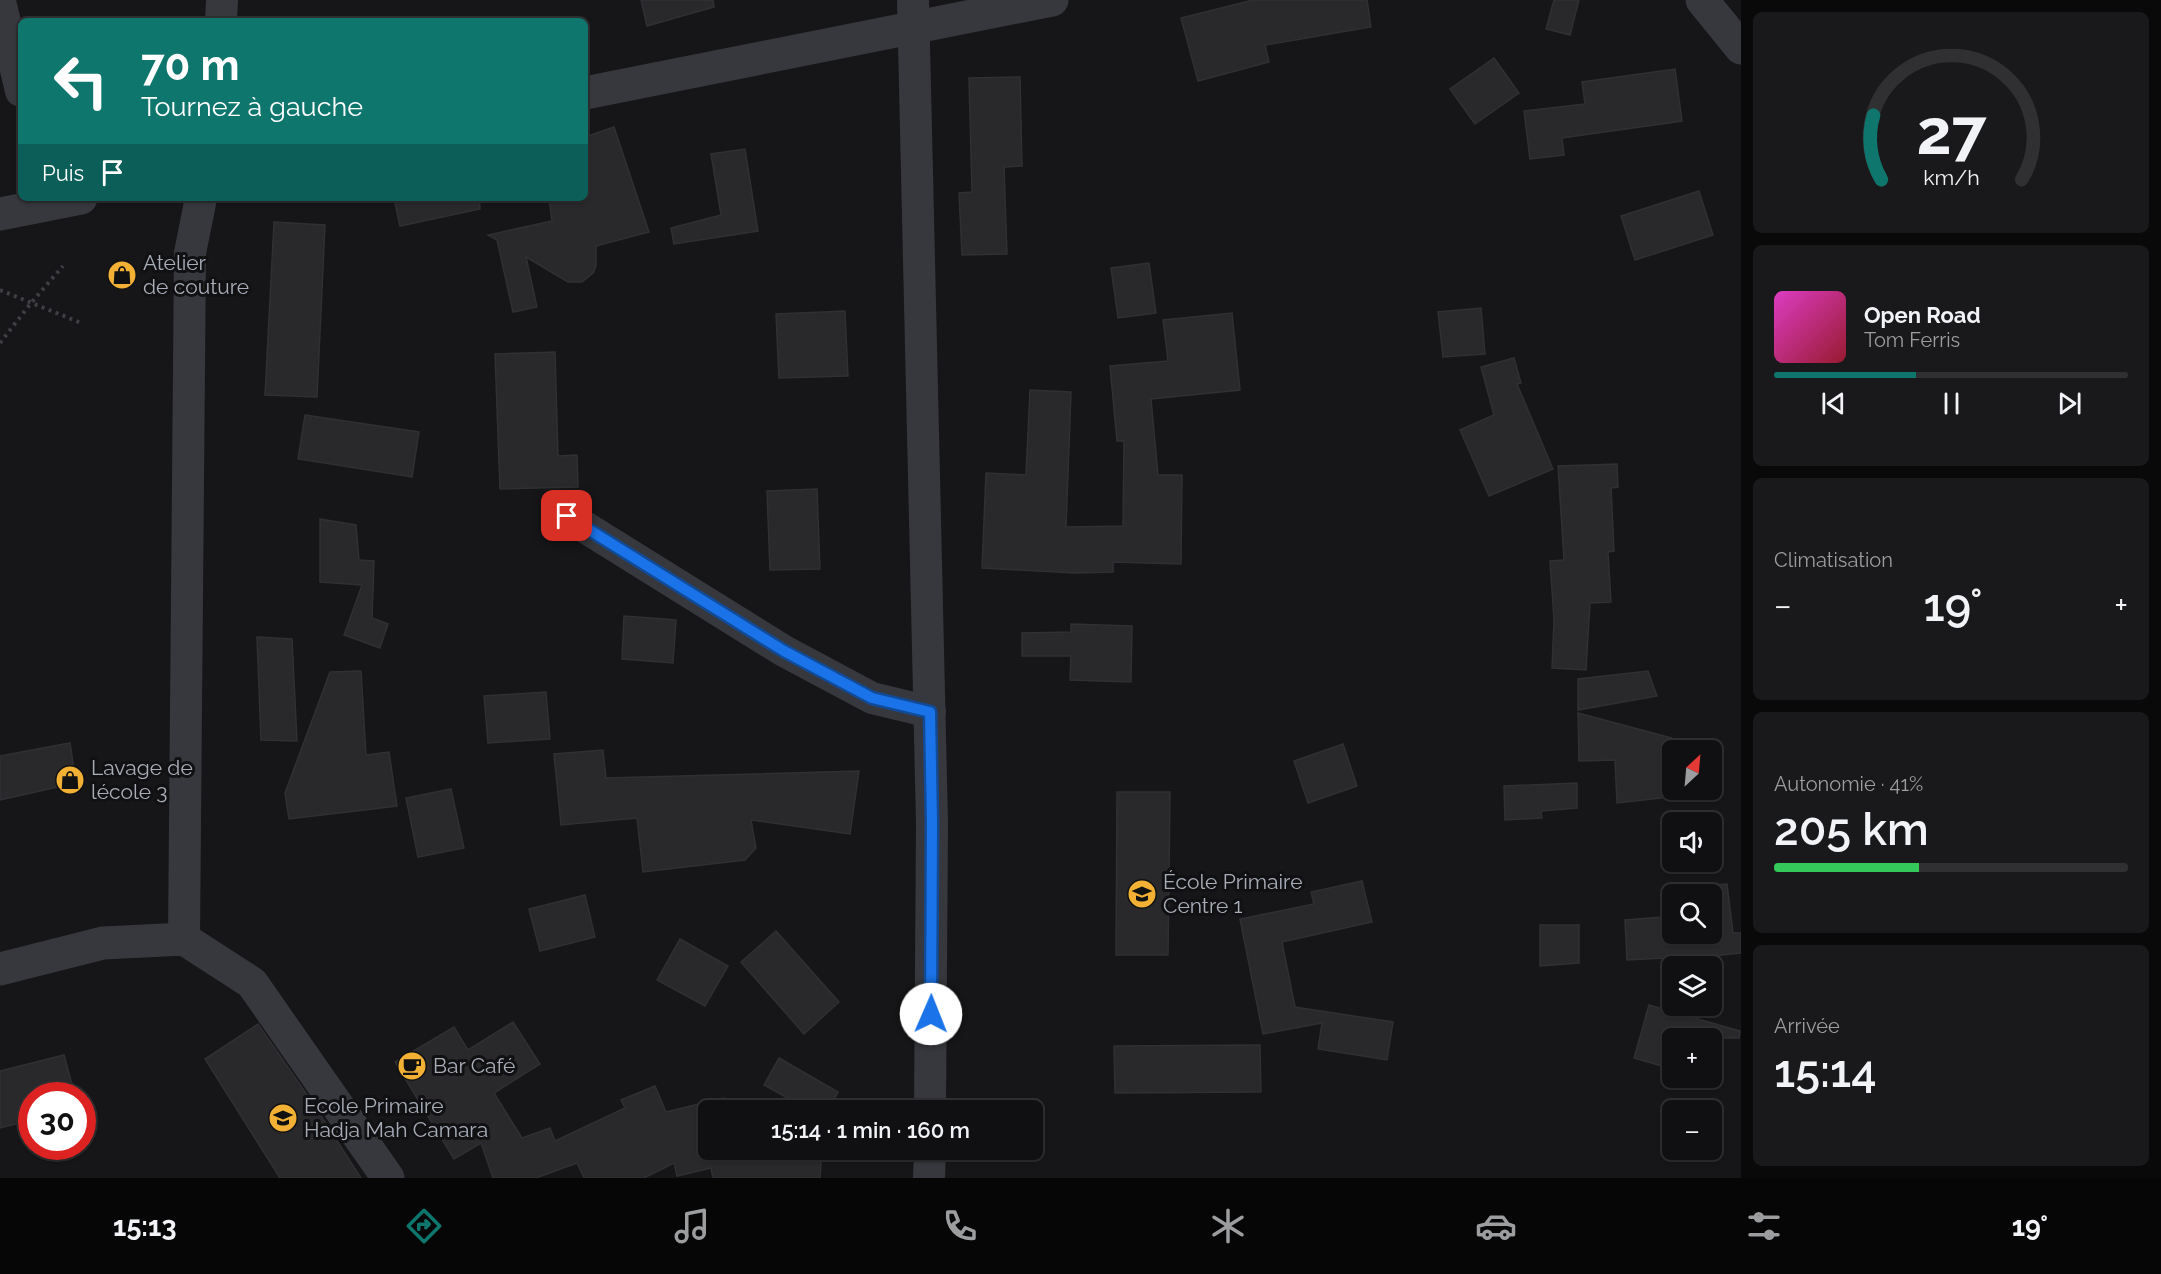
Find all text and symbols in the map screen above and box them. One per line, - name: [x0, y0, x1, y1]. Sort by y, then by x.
- text: 70 m: [141, 41, 240, 90]
- icon: left: [42, 42, 120, 120]
- text: Tournez à gauche: [141, 91, 363, 122]
- text: 27: [1916, 95, 1987, 169]
- icon: arrive: [96, 156, 129, 189]
- text: Puis: [42, 160, 84, 186]
- text: km/h: [1923, 165, 1979, 190]
- place label: Atelier de couture: [143, 250, 249, 299]
- shop icon: Atelier de couture: [106, 259, 138, 291]
- text: Open Road: [1864, 302, 1981, 328]
- text: Tom Ferris: [1864, 328, 1960, 352]
- icon: previous: [1817, 387, 1850, 420]
- icon: pause: [1935, 387, 1968, 420]
- icon: next: [2053, 387, 2086, 420]
- pin: [541, 490, 592, 541]
- icon: arrive: [550, 499, 583, 532]
- text: Climatisation: [1774, 548, 1893, 572]
- text: 19°: [1924, 579, 1982, 632]
- text: −: [1774, 586, 1792, 625]
- text: +: [2114, 586, 2128, 625]
- north arrow: [1662, 740, 1722, 800]
- map controls: [1662, 740, 1722, 1160]
- place label: Lavage de lécole 3: [91, 755, 193, 804]
- shop icon: Lavage de lécole 3: [54, 764, 86, 796]
- text: Autonomie · 41%: [1774, 772, 1923, 796]
- text: 205 km: [1774, 803, 1929, 856]
- button: sound: [1662, 812, 1722, 872]
- place label: École Primaire Centre 1: [1163, 869, 1302, 918]
- school or university icon: École Primaire Centre 1: [1126, 878, 1158, 910]
- button: search: [1662, 884, 1722, 944]
- button: layers: [1662, 956, 1722, 1016]
- position arrow: [899, 982, 963, 1046]
- text: Arrivée: [1774, 1014, 1840, 1038]
- button: +: [1662, 1028, 1722, 1088]
- text: 15:14: [1774, 1045, 1877, 1098]
- cafe icon: Bar Café: [396, 1050, 428, 1082]
- place label: Bar Café: [433, 1053, 515, 1078]
- speed limit sign: 30: [18, 1082, 96, 1160]
- place label: Ecole Primaire Hadja Mah Camara: [304, 1093, 488, 1142]
- button: −: [1662, 1100, 1722, 1160]
- school or university icon: Ecole Primaire Hadja Mah Camara: [267, 1102, 299, 1134]
- text: 15:14 · 1 min · 160 m: [771, 1117, 970, 1143]
- icon: directions: [403, 1205, 445, 1247]
- icon: music: [671, 1205, 713, 1247]
- icon: phone: [939, 1205, 981, 1247]
- icon: climate: [1207, 1205, 1249, 1247]
- icon: car: [1475, 1205, 1517, 1247]
- icon: filters: [1743, 1205, 1785, 1247]
- text: 15:13: [113, 1211, 176, 1242]
- text: 19°: [2012, 1211, 2048, 1242]

